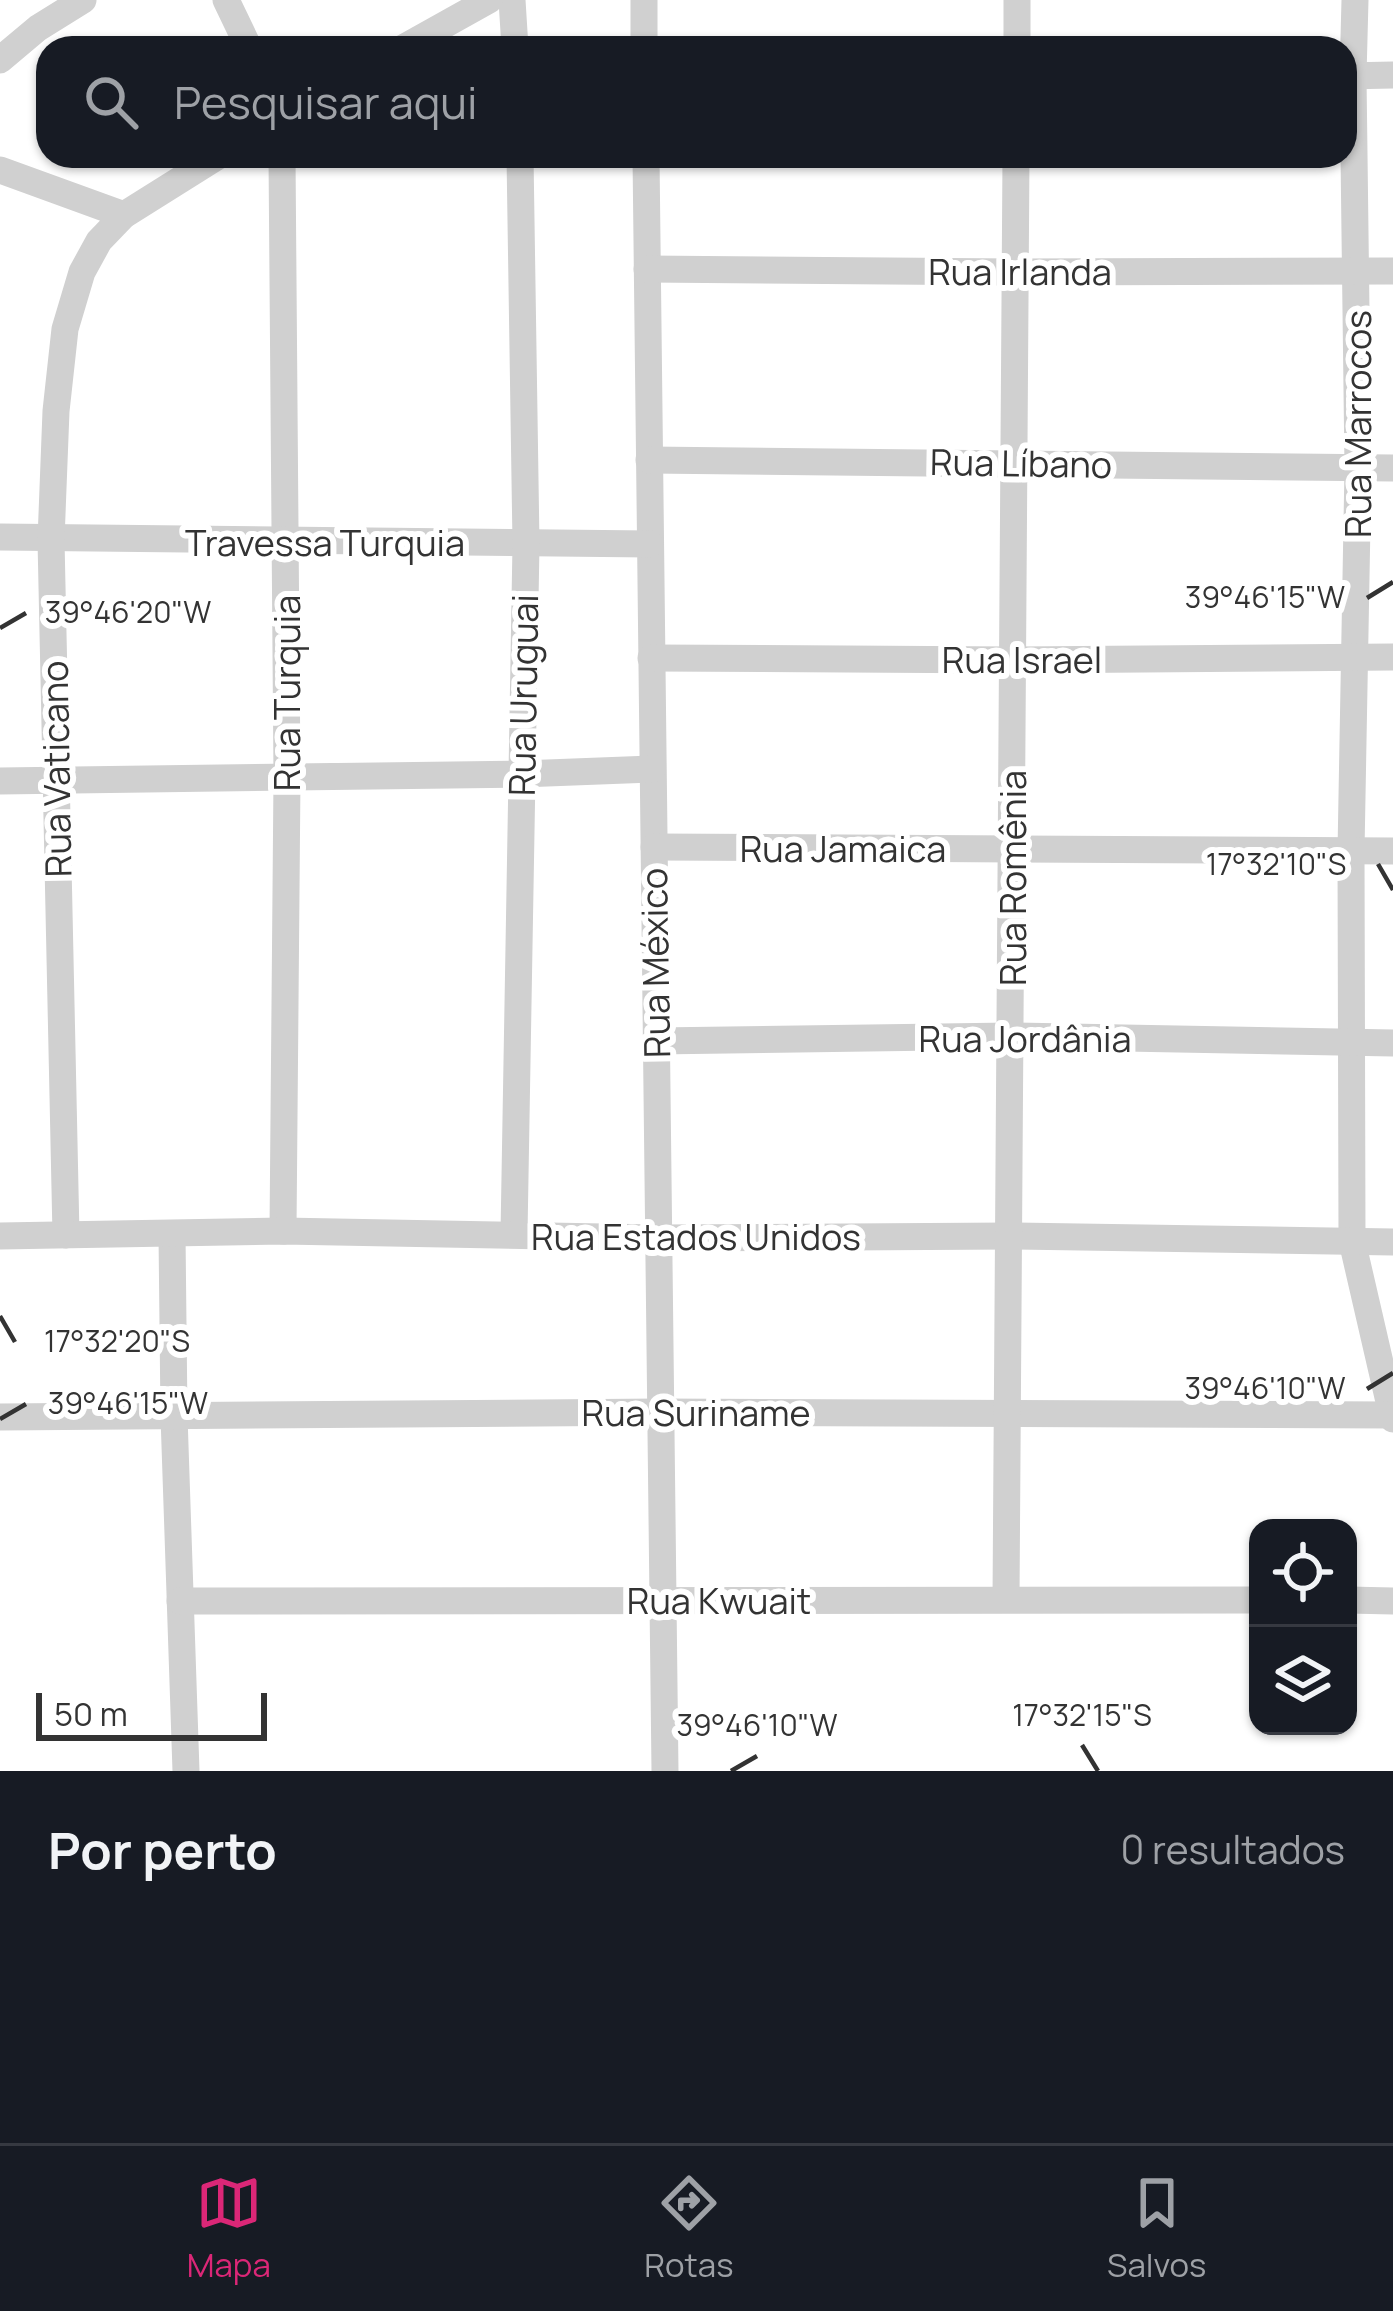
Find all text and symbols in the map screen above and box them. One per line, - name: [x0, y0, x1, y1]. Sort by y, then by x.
- search box: [36, 36, 1357, 168]
- icon: search: [78, 69, 144, 135]
- text: Pesquisar aqui: [174, 71, 478, 133]
- street label: Rua Irlanda: [928, 247, 1112, 296]
- street label: Rua Marrocos: [1333, 310, 1382, 538]
- street label: Rua Líbano: [930, 437, 1112, 489]
- street label: Travessa Turquia: [185, 518, 465, 567]
- text: 39°46'15"W: [1185, 576, 1345, 617]
- text: 39°46'20"W: [45, 591, 211, 632]
- street label: Rua Uruguai: [497, 594, 549, 796]
- street label: Rua Turquia: [262, 595, 311, 791]
- street label: Rua Israel: [942, 635, 1102, 684]
- street label: Rua Vaticano: [30, 660, 82, 878]
- street label: Rua Romênia: [988, 770, 1037, 986]
- street label: Rua Jamaica: [740, 824, 946, 873]
- text: 17°32'10"S: [1206, 843, 1346, 884]
- street label: Rua México: [629, 868, 681, 1058]
- street label: Rua Jordânia: [919, 1014, 1132, 1063]
- street label: Rua Estados Unidos: [531, 1212, 861, 1261]
- text: 17°32'20"S: [44, 1320, 190, 1361]
- text: 39°46'10"W: [1184, 1367, 1346, 1408]
- text: 39°46'15"W: [48, 1382, 208, 1423]
- street label: Rua Suriname: [581, 1388, 811, 1437]
- map controls: [1249, 1519, 1357, 1735]
- button: locate: [1249, 1519, 1357, 1627]
- street label: Rua Kwuait: [627, 1576, 811, 1625]
- button: layers: [1249, 1627, 1357, 1735]
- scale bar: [36, 1687, 267, 1740]
- text: 50 m: [54, 1691, 128, 1736]
- text: 17°32'15"S: [1012, 1694, 1152, 1735]
- text: 39°46'10"W: [676, 1704, 838, 1745]
- text: Por perto: [48, 1815, 277, 1884]
- text: 0 resultados: [1120, 1822, 1345, 1876]
- tab: Mapa: [187, 2170, 271, 2287]
- tab: Rotas: [644, 2170, 733, 2287]
- tab: Salvos: [1107, 2170, 1206, 2287]

